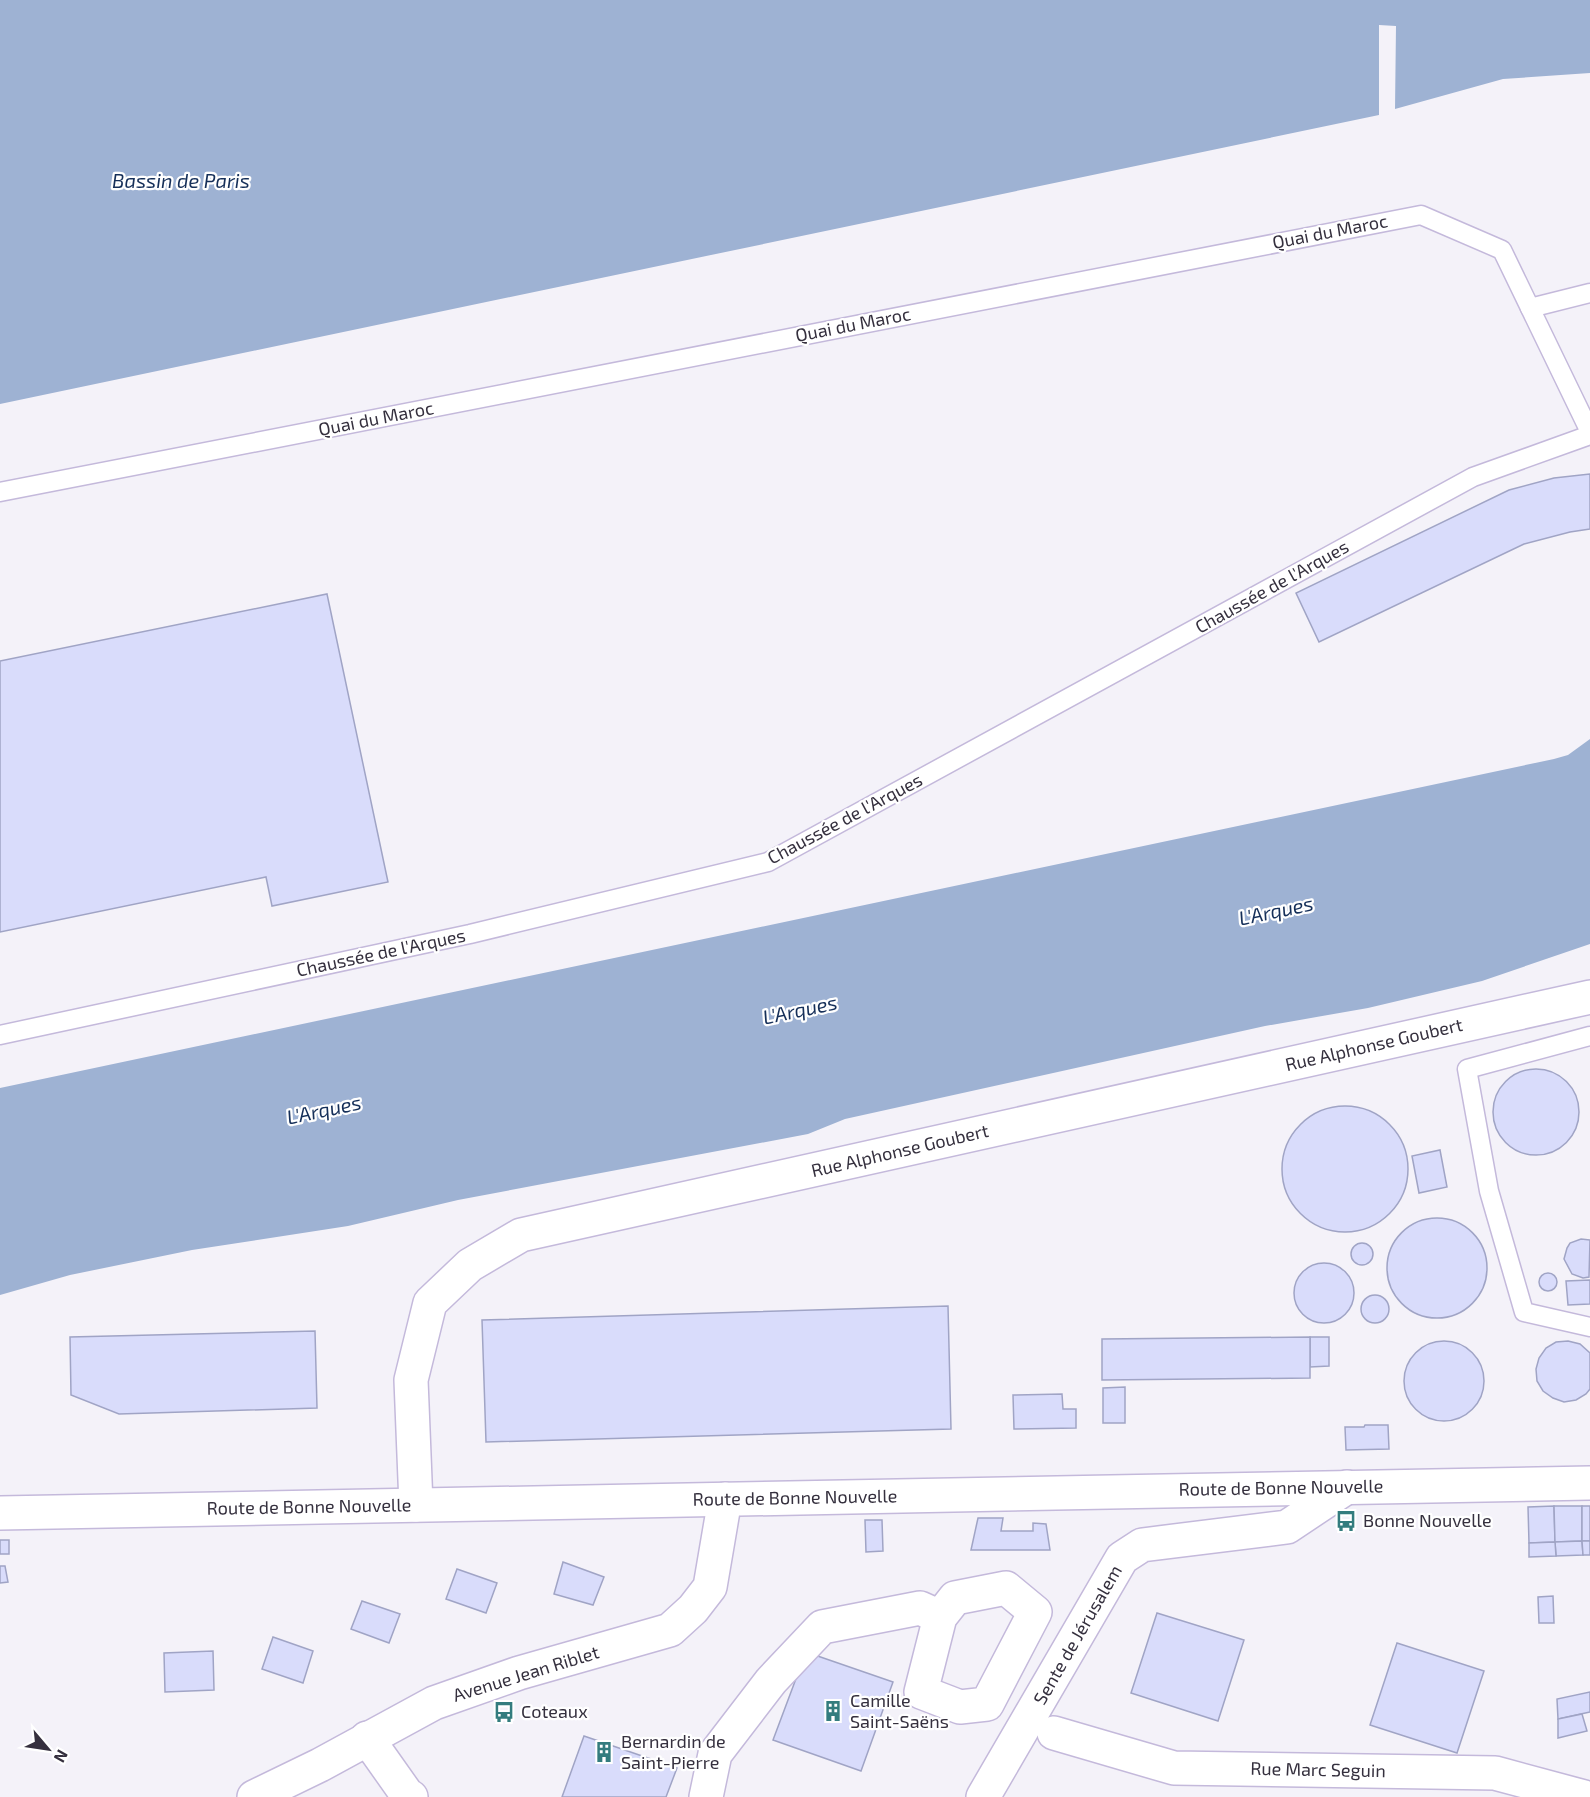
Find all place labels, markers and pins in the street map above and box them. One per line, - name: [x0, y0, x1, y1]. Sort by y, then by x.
- bus stop icon: Bonne Nouvelle: [1334, 1509, 1358, 1533]
- place label: Bonne Nouvelle: [1363, 1509, 1492, 1531]
- place label: Camille Saint-Saëns: [850, 1689, 949, 1732]
- building icon: Camille Saint-Saëns: [821, 1699, 845, 1723]
- bus stop icon: Coteaux: [492, 1700, 516, 1724]
- place label: Coteaux: [521, 1700, 588, 1722]
- place label: Bernardin de Saint-Pierre: [621, 1730, 726, 1773]
- building icon: Bernardin de Saint-Pierre: [592, 1740, 616, 1764]

